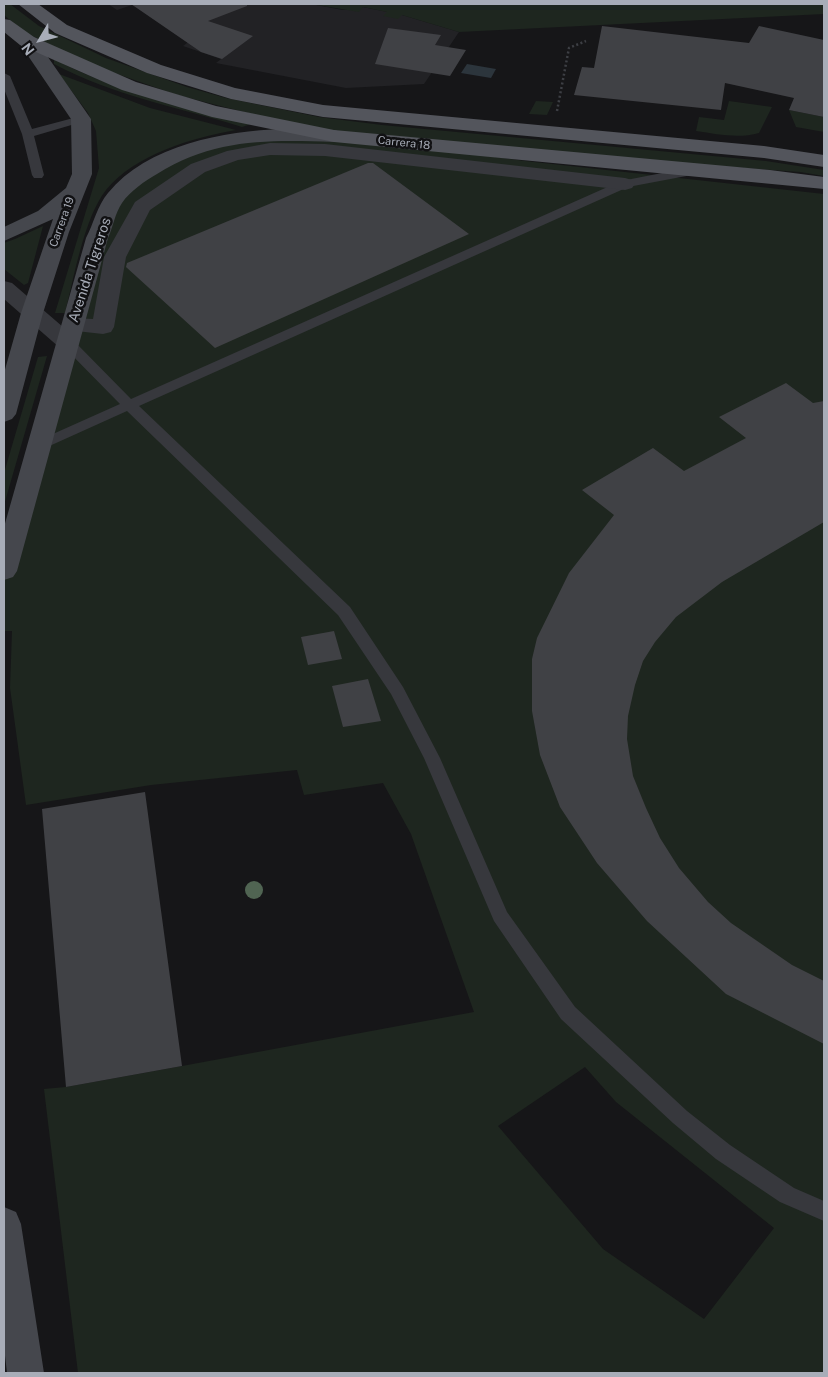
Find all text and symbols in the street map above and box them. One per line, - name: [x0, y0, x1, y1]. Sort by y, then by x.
- north arrow: [15, 15, 65, 65]
- text: N: [18, 40, 38, 58]
- street label: Carrera 18: [377, 134, 431, 152]
- street label: Carrera 19: [47, 195, 77, 249]
- street label: Avenida Tigreros: [65, 216, 115, 324]

